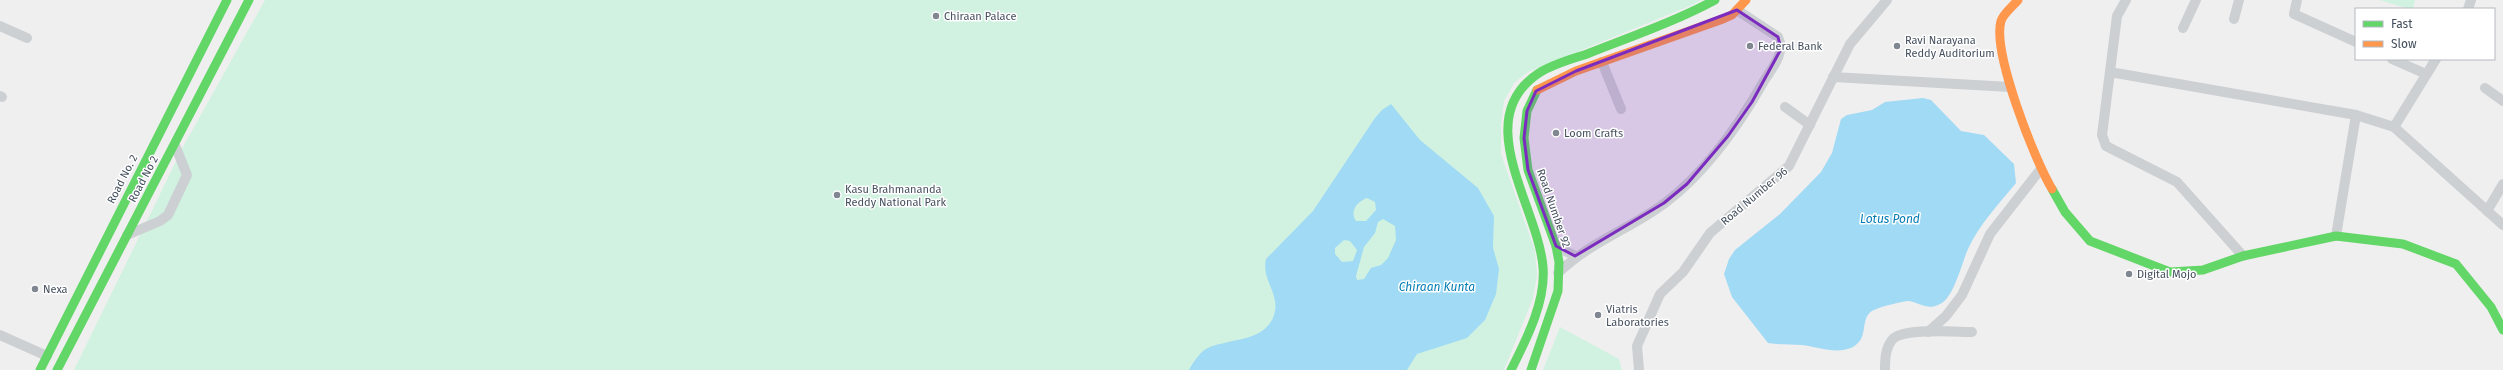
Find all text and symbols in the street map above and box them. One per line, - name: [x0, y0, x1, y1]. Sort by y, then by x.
- legend: [2355, 8, 2495, 60]
- place label: Chiraan Palace: [944, 10, 1017, 23]
- marker: Chiraan Palace: [931, 11, 941, 21]
- text: Fast: [2391, 17, 2413, 31]
- place label: Ravi Narayana Reddy Auditorium: [1905, 34, 1995, 60]
- text: Slow: [2391, 37, 2417, 51]
- place label: Federal Bank: [1758, 40, 1823, 53]
- marker: Federal Bank: [1745, 41, 1755, 51]
- marker: Ravi Narayana Reddy Auditorium: [1892, 41, 1902, 51]
- place label: Loom Crafts: [1564, 127, 1623, 140]
- marker: Loom Crafts: [1551, 128, 1561, 138]
- street label: Road No. 2: [105, 153, 140, 206]
- street label: Road No 2: [126, 154, 161, 205]
- street label: Road Number 96: [1718, 165, 1790, 228]
- street label: Road Number 92: [1534, 167, 1573, 249]
- place label: Kasu Brahmananda Reddy National Park: [845, 183, 946, 209]
- marker: Kasu Brahmananda Reddy National Park: [832, 190, 842, 200]
- water label: Lotus Pond: [1860, 212, 1920, 226]
- place label: Digital Mojo: [2137, 268, 2196, 281]
- marker: Digital Mojo: [2124, 269, 2134, 279]
- water label: Chiraan Kunta: [1399, 280, 1475, 294]
- place label: Nexa: [43, 283, 68, 296]
- marker: Nexa: [30, 284, 40, 294]
- place label: Viatris Laboratories: [1606, 303, 1669, 329]
- marker: Viatris Laboratories: [1593, 310, 1603, 320]

